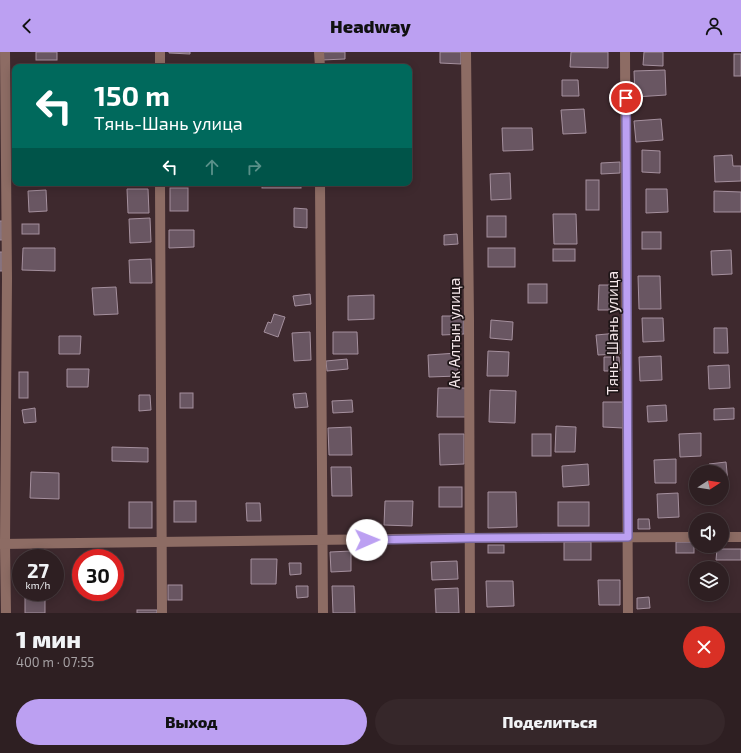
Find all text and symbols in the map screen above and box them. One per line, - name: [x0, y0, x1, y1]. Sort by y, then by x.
- icon: back: [16, 15, 38, 37]
- text: Headway: [330, 15, 411, 37]
- icon: person: [703, 15, 725, 37]
- text: 150 m: [94, 78, 170, 112]
- icon: left: [28, 80, 80, 132]
- pin: [609, 81, 643, 115]
- icon: arrive: [615, 87, 637, 109]
- text: Тянь-Шань улица: [94, 112, 243, 134]
- icon: left: [159, 156, 181, 178]
- icon: ahead: [201, 156, 223, 178]
- icon: right: [243, 156, 265, 178]
- street label: Тянь-Шань улица: [603, 271, 622, 395]
- street label: Ак Алтын улица: [445, 278, 464, 388]
- north arrow: [689, 465, 729, 505]
- map controls: [689, 465, 729, 601]
- button: sound: [689, 513, 729, 553]
- position arrow: [346, 519, 388, 561]
- speed limit sign: 30: [72, 549, 124, 601]
- text: 27: [27, 558, 49, 582]
- button: layers: [689, 561, 729, 601]
- text: km/h: [26, 579, 50, 591]
- text: 1 мин: [16, 624, 81, 653]
- button: close: [683, 626, 725, 668]
- text: 400 m · 07:55: [16, 654, 94, 670]
- button: Выход: [16, 699, 367, 745]
- button: Поделиться: [375, 699, 725, 745]

